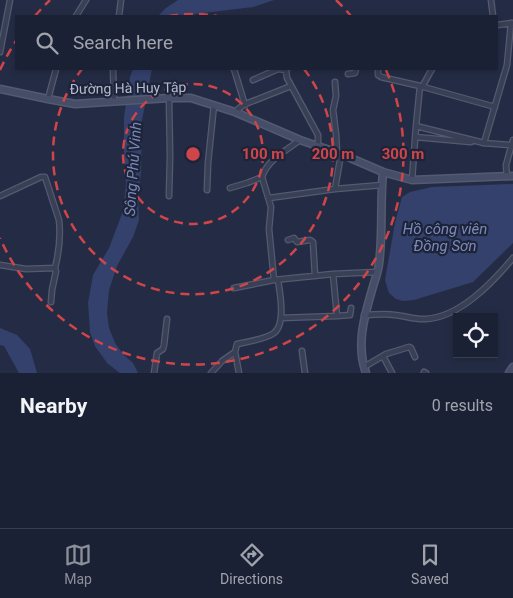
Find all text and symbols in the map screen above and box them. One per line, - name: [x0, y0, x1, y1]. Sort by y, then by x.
- search box: [15, 15, 498, 70]
- icon: search: [33, 29, 61, 57]
- text: Search here: [73, 31, 173, 54]
- street label: Đường Hà Huy Tập: [69, 79, 187, 97]
- water label: Sông Phú Vinh: [121, 121, 145, 217]
- centre of rings: [184, 145, 202, 163]
- text: 100 m: [242, 145, 284, 163]
- text: 200 m: [312, 145, 354, 163]
- text: 300 m: [382, 145, 424, 163]
- water label: Hồ công viên Đồng Sơn: [403, 220, 487, 255]
- map controls: [453, 313, 498, 358]
- button: locate: [453, 313, 498, 358]
- text: Nearby: [20, 394, 87, 418]
- text: 0 results: [432, 396, 493, 415]
- tab: Map: [64, 541, 92, 587]
- tab: Directions: [220, 541, 283, 587]
- tab: Saved: [411, 541, 449, 587]

